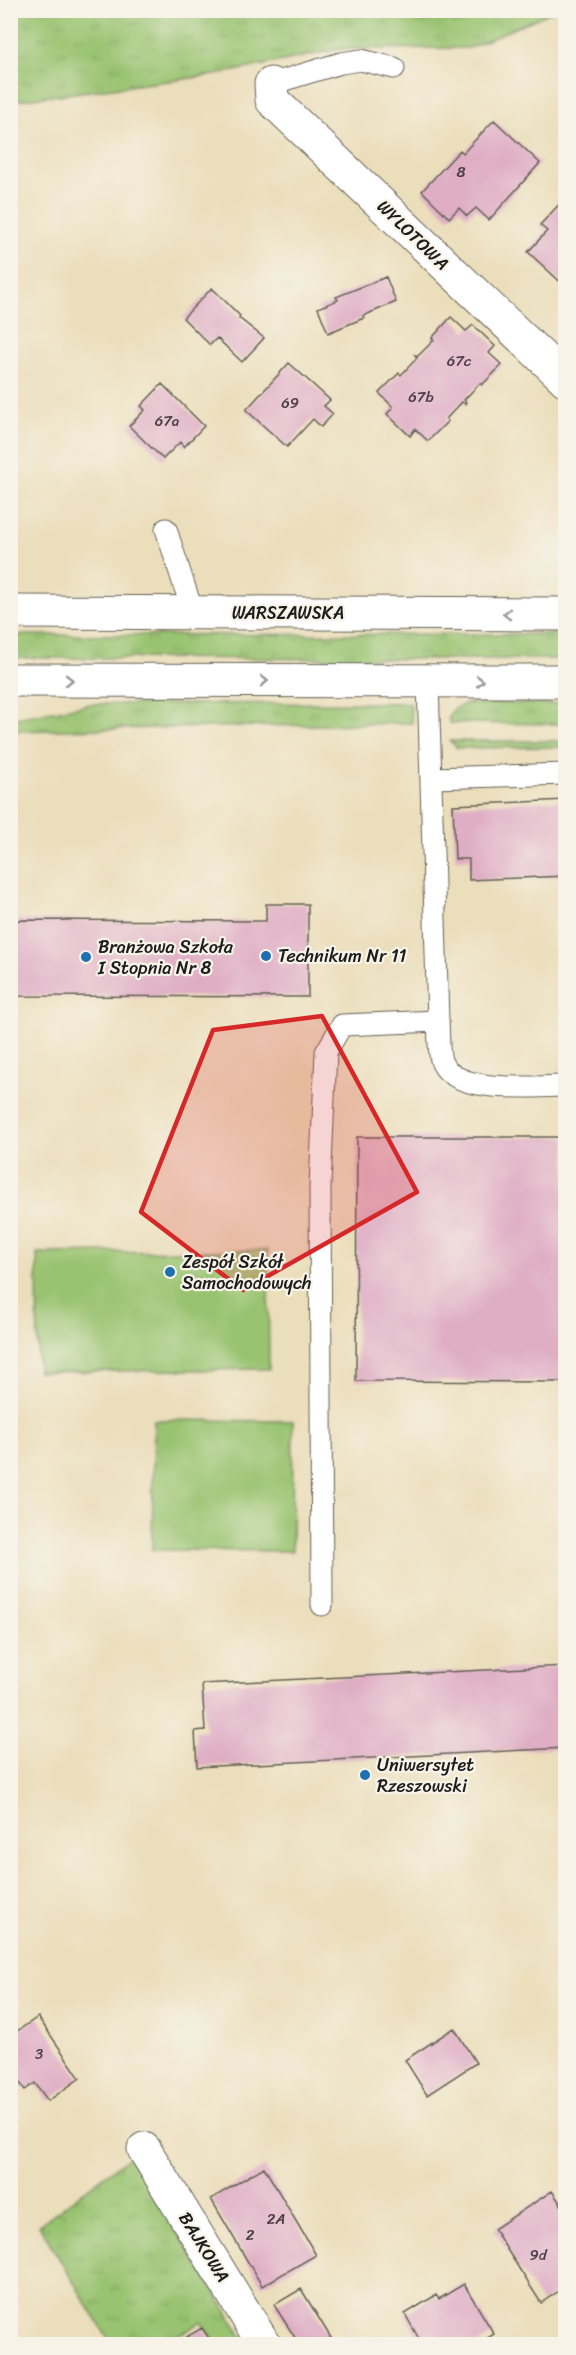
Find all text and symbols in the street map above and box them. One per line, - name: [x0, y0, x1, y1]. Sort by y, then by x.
- house number: 8: [456, 159, 466, 185]
- street label: WYLOTOWA: [369, 192, 457, 278]
- house number: 67c: [447, 348, 472, 374]
- house number: 67b: [408, 384, 434, 410]
- house number: 69: [281, 390, 299, 416]
- house number: 67a: [155, 408, 180, 434]
- street label: WARSZAWSKA: [232, 597, 344, 629]
- one-way arrow: [503, 608, 512, 620]
- one-way arrow: [64, 674, 73, 686]
- one-way arrow: [259, 675, 268, 687]
- one-way arrow: [475, 675, 484, 687]
- place label: Branżowa Szkoła I Stopnia Nr 8: [97, 931, 234, 984]
- place label: Technikum Nr 11: [278, 940, 407, 972]
- marker: Technikum Nr 11: [259, 949, 273, 963]
- marker: Branżowa Szkoła I Stopnia Nr 8: [79, 950, 93, 964]
- place label: Zespół Szkół Samochodowych: [182, 1246, 311, 1299]
- marker: Zespół Szkół Samochodowych: [163, 1265, 177, 1279]
- place label: Uniwersytet Rzeszowski: [377, 1749, 474, 1802]
- marker: Uniwersytet Rzeszowski: [358, 1768, 372, 1782]
- house number: 3: [35, 2041, 43, 2067]
- street label: BAJKOWA: [170, 2205, 238, 2289]
- house number: 2A: [267, 2206, 285, 2232]
- house number: 2: [246, 2222, 255, 2248]
- house number: 9d: [529, 2242, 548, 2268]

